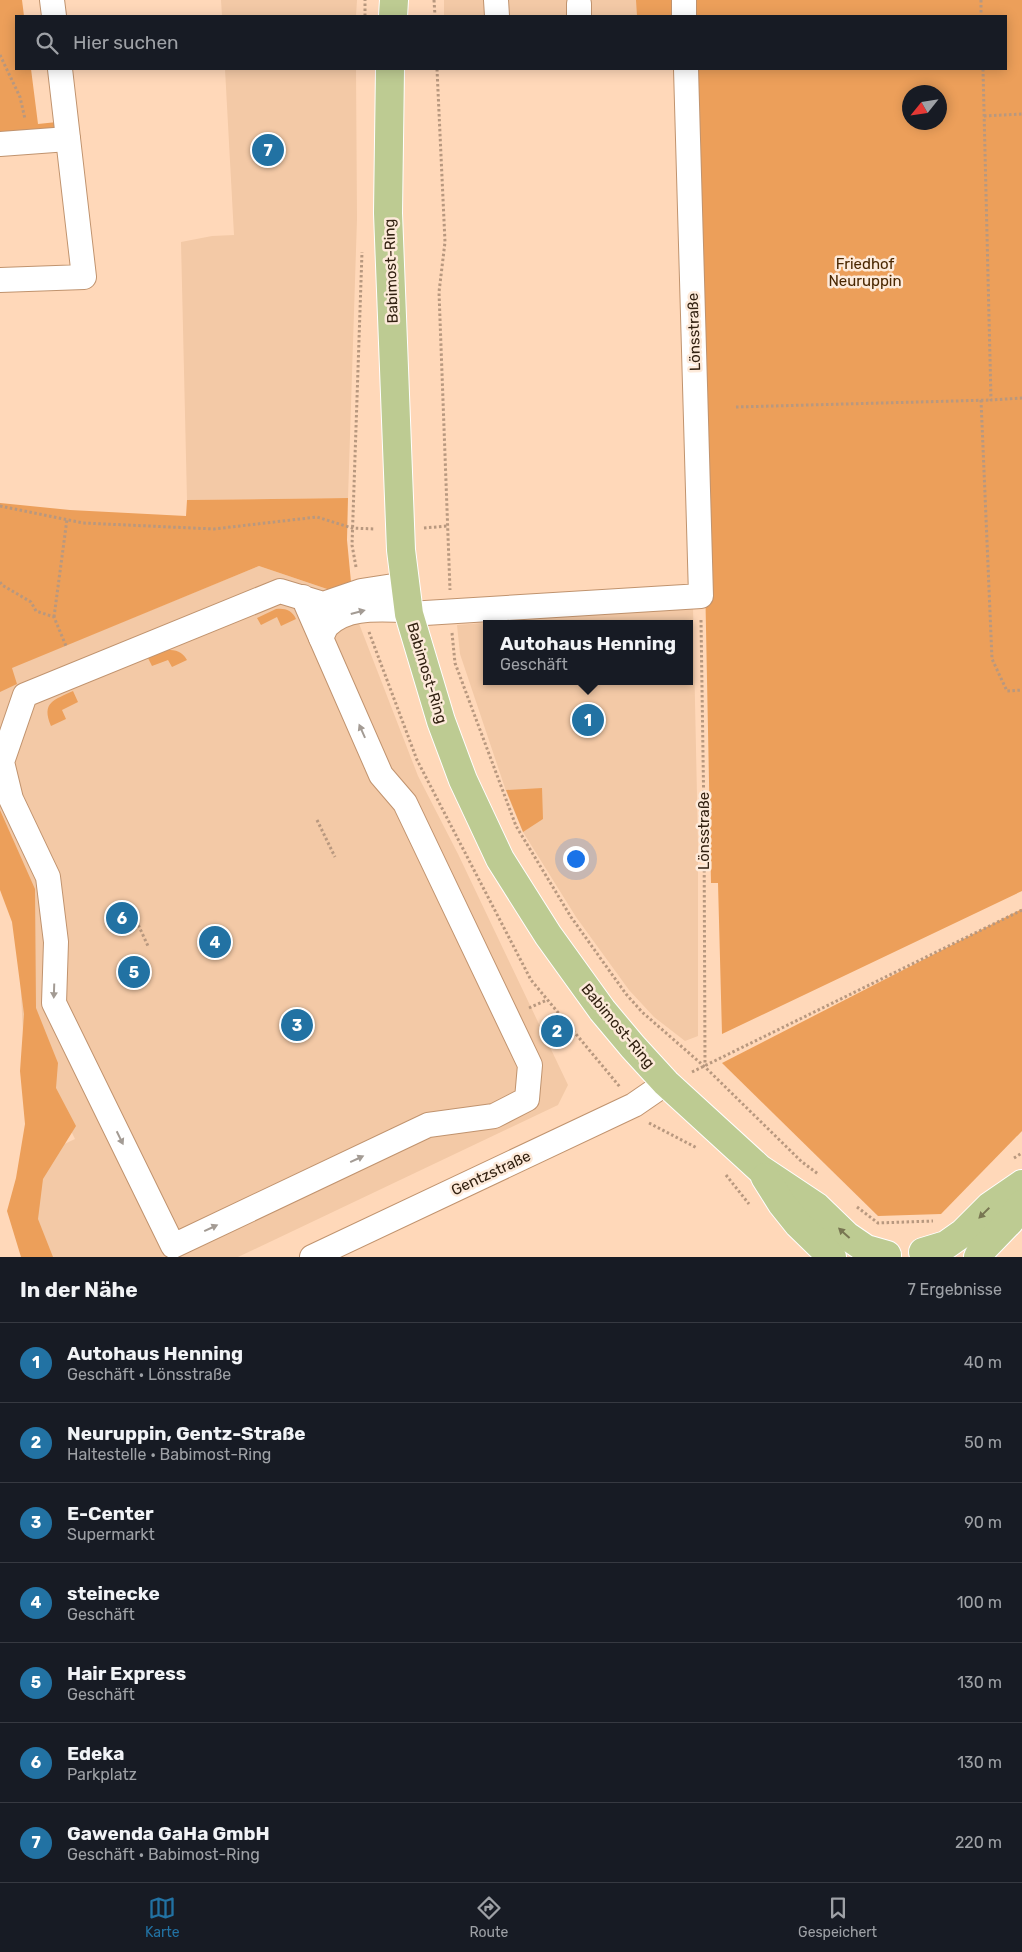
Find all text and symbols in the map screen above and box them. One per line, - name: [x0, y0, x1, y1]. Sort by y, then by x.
- search box: [15, 15, 1007, 70]
- icon: search: [33, 29, 61, 57]
- text: Hier suchen: [73, 31, 179, 54]
- north arrow: [902, 85, 947, 130]
- pin: 7: [252, 131, 284, 169]
- street label: Babimost-Ring: [380, 218, 402, 324]
- park label: Friedhof Neuruppin: [828, 255, 902, 290]
- street label: Lönsstraße: [684, 293, 704, 371]
- one-way arrow: [350, 608, 366, 616]
- street label: Babimost-Ring: [403, 620, 451, 726]
- popup: [483, 620, 693, 685]
- text: Autohaus Henning: [500, 632, 676, 655]
- text: Geschäft: [500, 655, 568, 674]
- pin: 1: [572, 701, 604, 739]
- one-way arrow: [357, 724, 365, 738]
- street label: Lönsstraße: [695, 792, 713, 870]
- your location: [563, 846, 589, 872]
- pin: 6: [106, 899, 138, 937]
- pin: 4: [199, 923, 231, 961]
- pin: 5: [118, 953, 150, 991]
- street label: Babimost-Ring: [577, 980, 659, 1072]
- one-way arrow: [50, 983, 58, 999]
- pin: 3: [281, 1006, 313, 1044]
- pin: 2: [541, 1012, 573, 1050]
- one-way arrow: [116, 1131, 124, 1145]
- street label: Gentzstraße: [448, 1147, 534, 1199]
- one-way arrow: [350, 1154, 365, 1163]
- one-way arrow: [978, 1207, 990, 1219]
- one-way arrow: [204, 1224, 218, 1232]
- one-way arrow: [839, 1227, 851, 1239]
- text: In der Nähe: [20, 1277, 138, 1302]
- text: 7 Ergebnisse: [907, 1280, 1002, 1299]
- text: Autohaus Henning: [67, 1342, 243, 1365]
- text: 1: [32, 1353, 40, 1372]
- text: 40 m: [964, 1353, 1002, 1372]
- text: Geschäft · Lönsstraße: [67, 1365, 231, 1384]
- text: Neuruppin, Gentz-Straße: [67, 1422, 306, 1445]
- text: 2: [31, 1433, 41, 1452]
- text: 50 m: [964, 1433, 1002, 1452]
- text: Haltestelle · Babimost-Ring: [67, 1445, 271, 1464]
- text: E-Center: [67, 1502, 154, 1525]
- text: 3: [31, 1513, 41, 1532]
- text: 90 m: [964, 1513, 1002, 1532]
- text: Supermarkt: [67, 1525, 155, 1544]
- text: steinecke: [67, 1582, 160, 1605]
- text: 4: [31, 1593, 41, 1612]
- text: 100 m: [957, 1593, 1002, 1612]
- text: Geschäft: [67, 1605, 135, 1624]
- text: Hair Express: [67, 1662, 186, 1685]
- text: 5: [31, 1673, 41, 1692]
- text: 130 m: [957, 1673, 1002, 1692]
- text: Geschäft: [67, 1685, 135, 1704]
- text: Edeka: [67, 1742, 125, 1765]
- text: 6: [31, 1753, 41, 1772]
- text: 130 m: [957, 1753, 1002, 1772]
- text: Parkplatz: [67, 1765, 137, 1784]
- text: Gawenda GaHa GmbH: [67, 1822, 270, 1845]
- text: 7: [31, 1833, 41, 1852]
- text: 220 m: [955, 1833, 1002, 1852]
- text: Geschäft · Babimost-Ring: [67, 1845, 260, 1864]
- tab: Karte: [145, 1894, 180, 1941]
- tab: Route: [469, 1894, 508, 1941]
- tab: Gespeichert: [798, 1894, 877, 1941]

